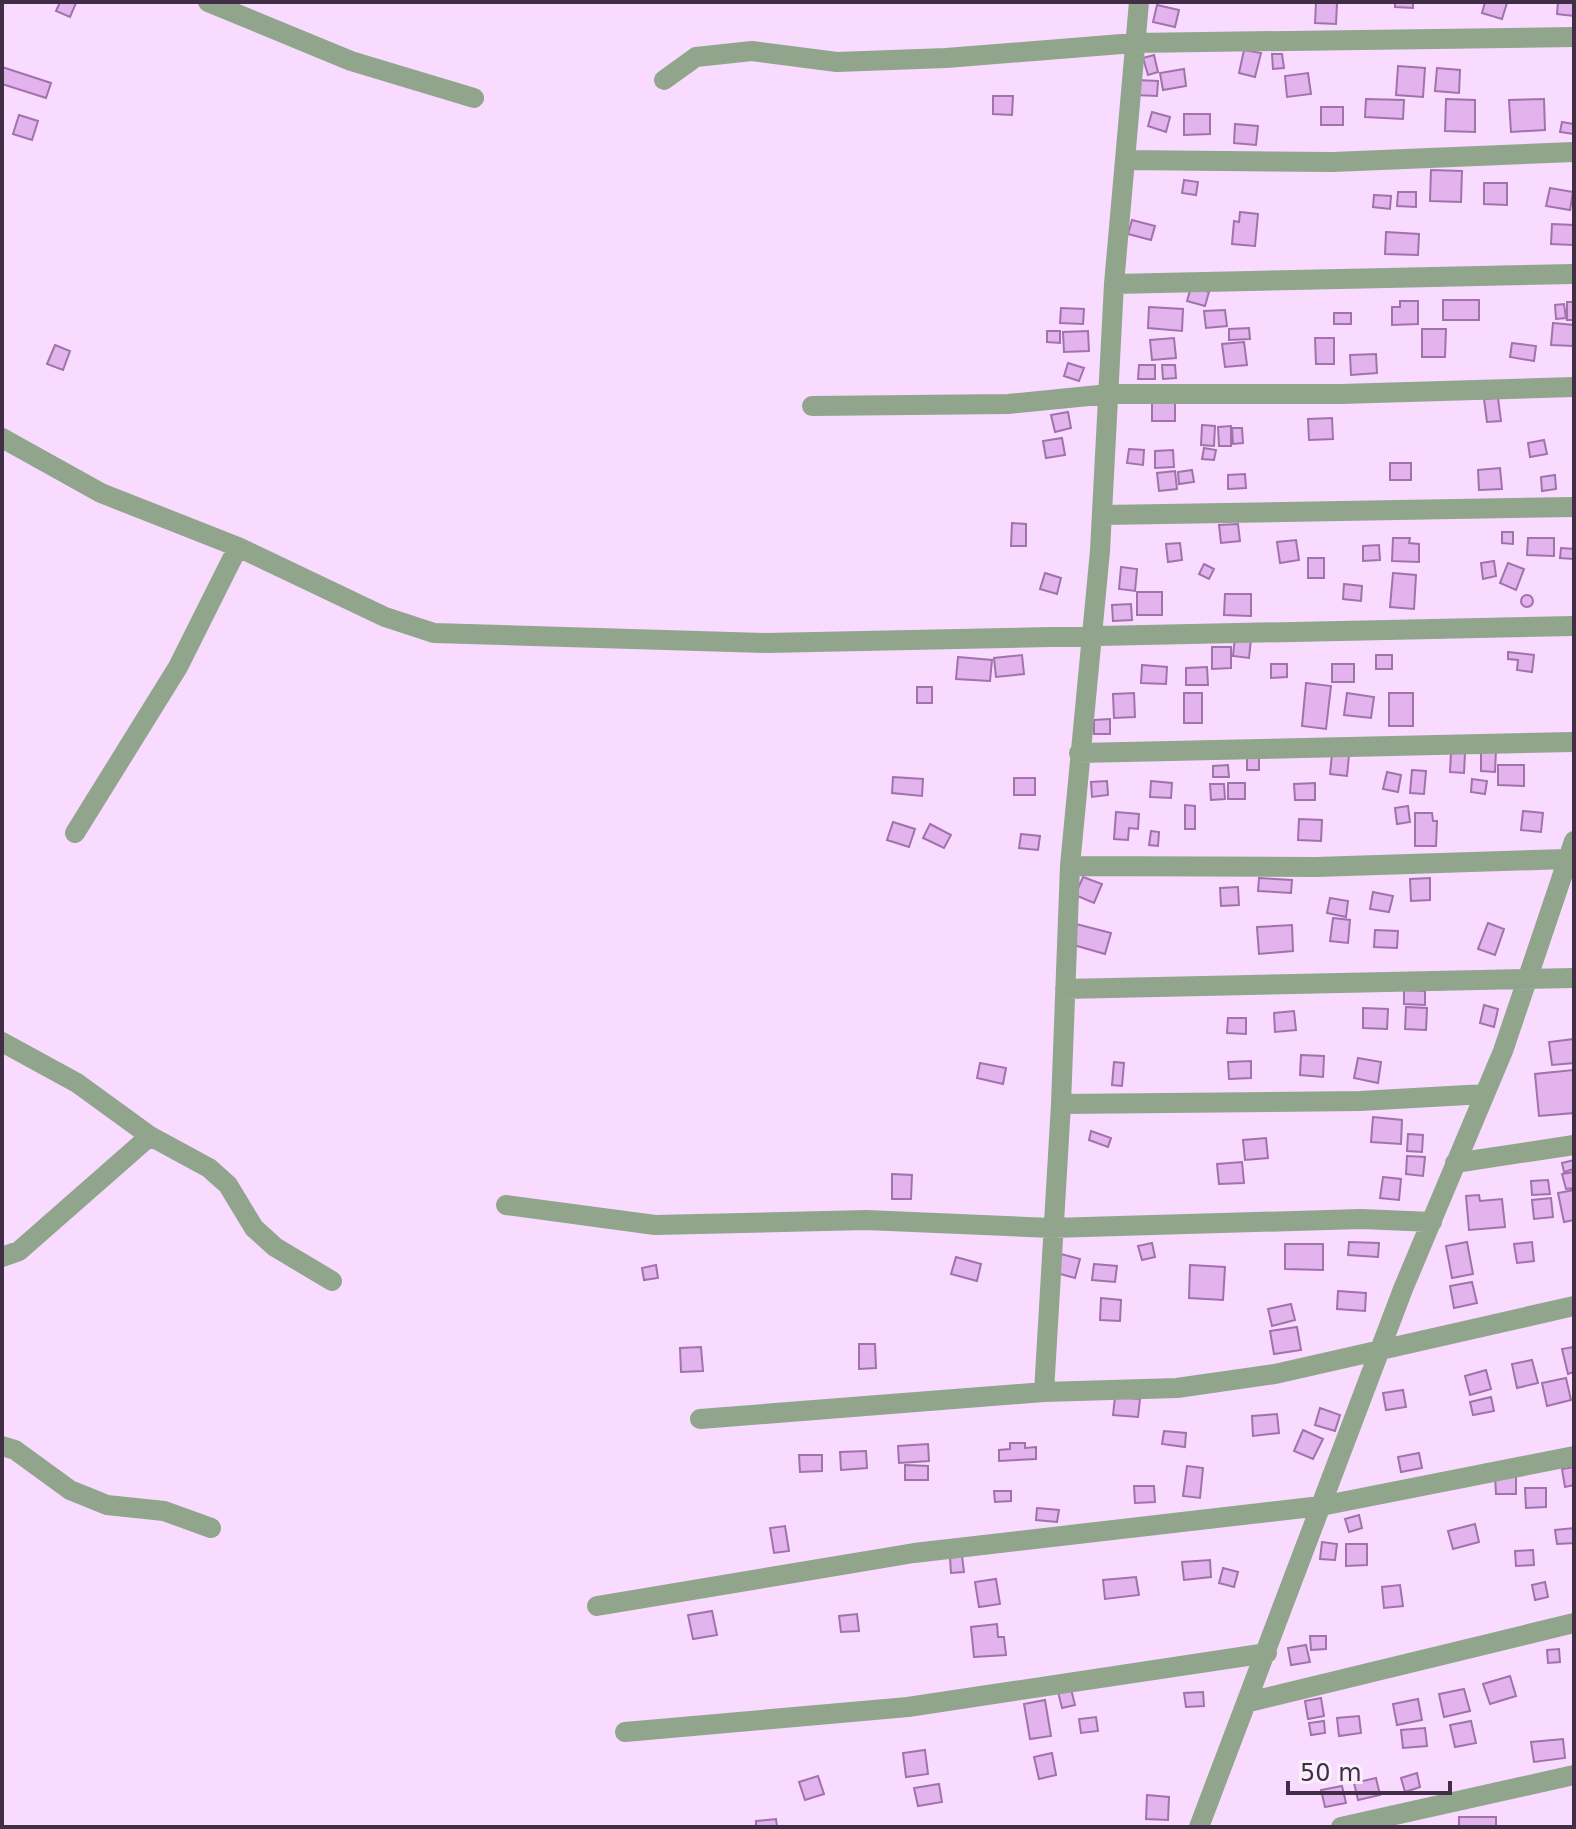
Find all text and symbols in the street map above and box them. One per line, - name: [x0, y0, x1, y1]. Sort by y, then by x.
- scale bar: [1288, 1745, 1450, 1795]
- text: 50 m: [1300, 1759, 1362, 1787]

